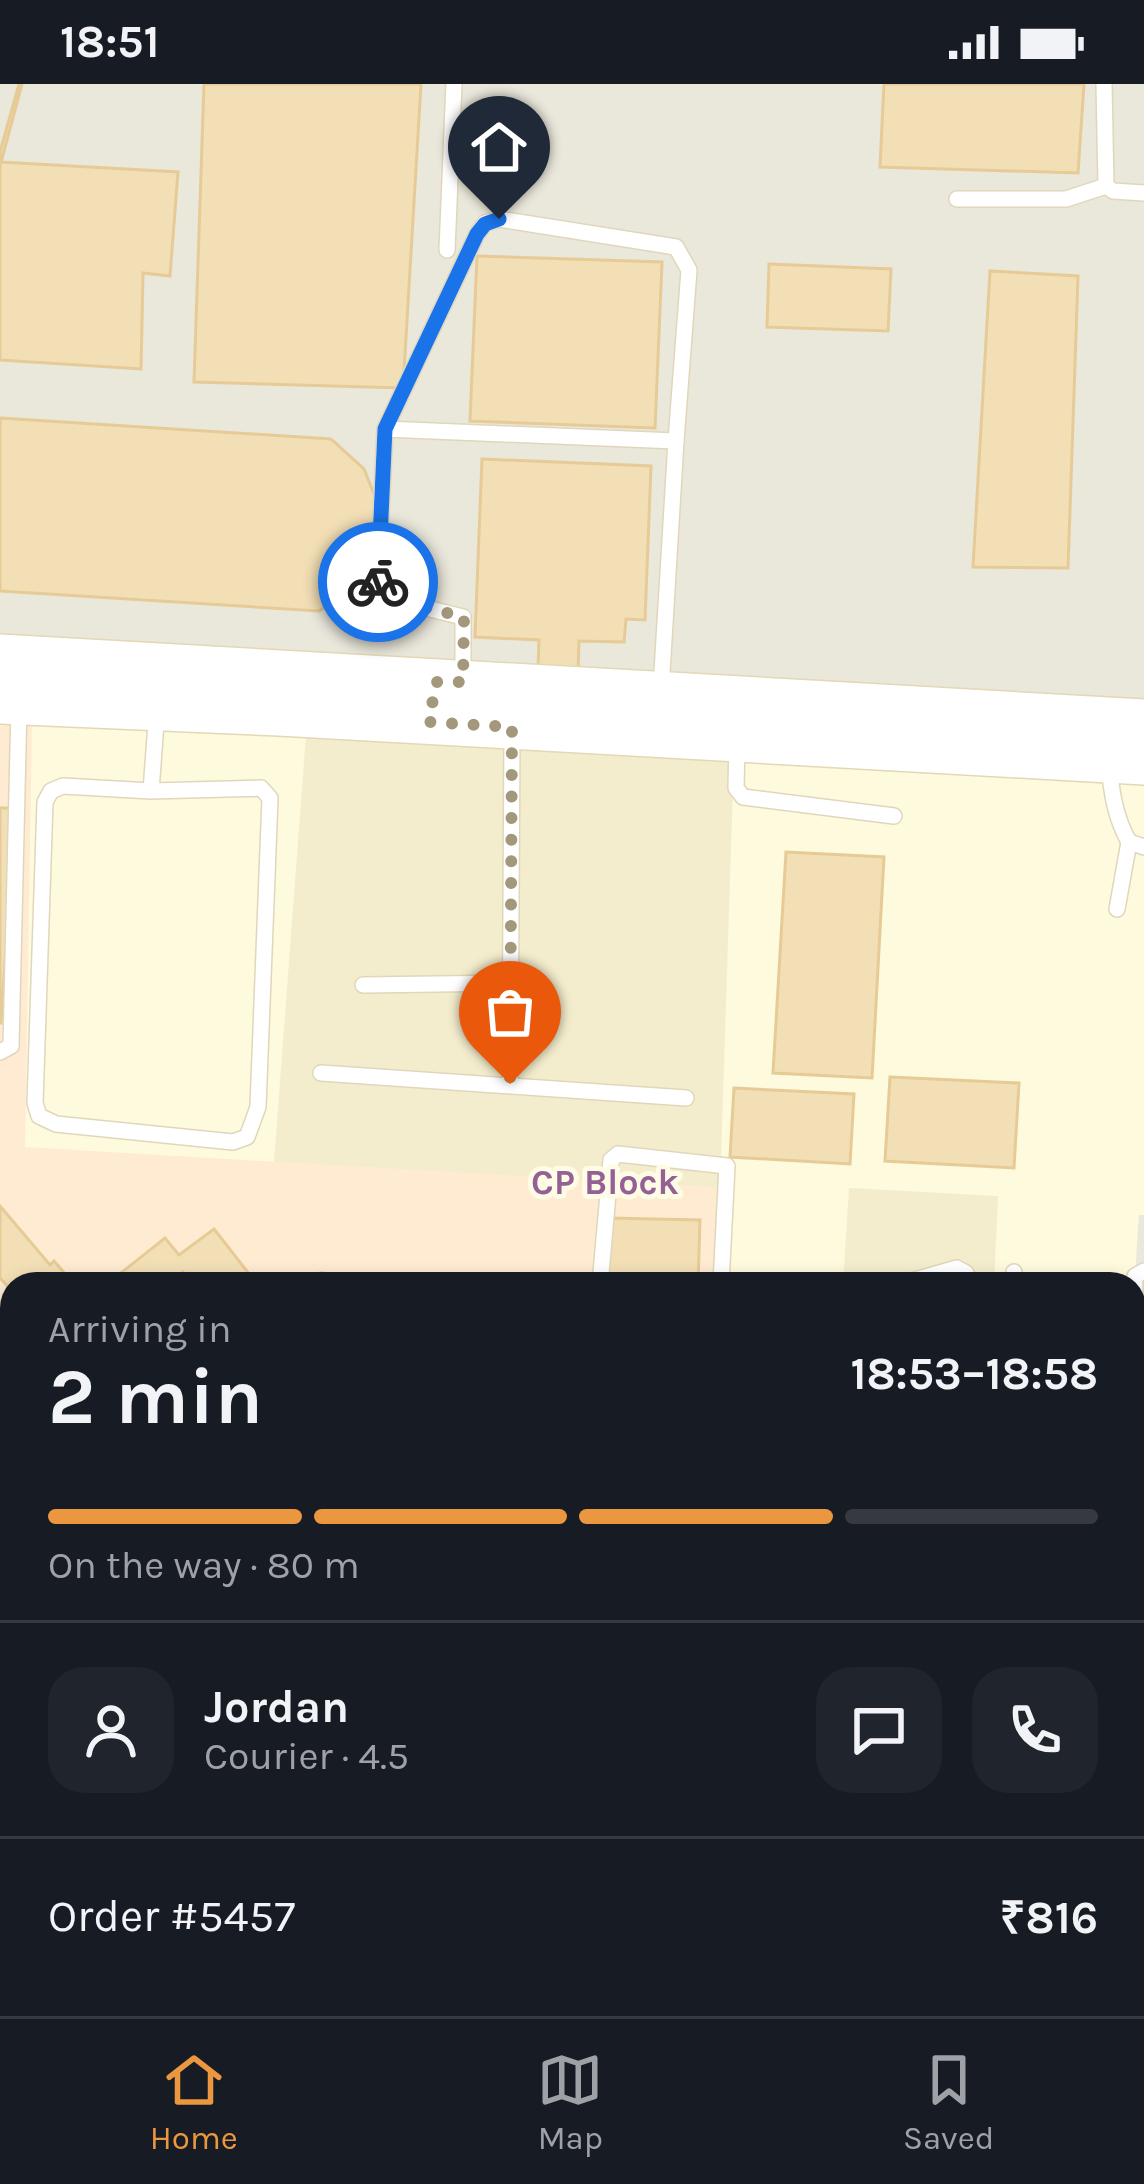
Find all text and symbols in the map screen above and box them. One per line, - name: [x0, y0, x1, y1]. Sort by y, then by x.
- text: 18:51: [60, 16, 160, 68]
- pin: [448, 96, 550, 219]
- icon: home: [466, 114, 532, 180]
- courier: [318, 522, 438, 642]
- icon: bike: [345, 549, 411, 615]
- pin: [459, 961, 561, 1084]
- icon: bag: [477, 979, 543, 1045]
- district label: CP Block: [531, 1161, 679, 1203]
- text: Arriving in: [48, 1306, 231, 1352]
- text: 18:53–18:58: [850, 1348, 1098, 1400]
- text: 2 min: [48, 1351, 263, 1443]
- text: On the way · 80 m: [48, 1542, 360, 1588]
- button: person: [48, 1667, 174, 1793]
- button: chat: [816, 1667, 942, 1793]
- button: phone: [972, 1667, 1098, 1793]
- text: Jordan: [204, 1681, 349, 1733]
- text: Courier · 4.5: [204, 1733, 409, 1779]
- text: Order #5457: [48, 1890, 295, 1942]
- text: ₹816: [1000, 1892, 1098, 1944]
- tab: Home: [150, 2047, 238, 2157]
- tab: Map: [537, 2047, 603, 2157]
- tab: Saved: [903, 2047, 994, 2157]

